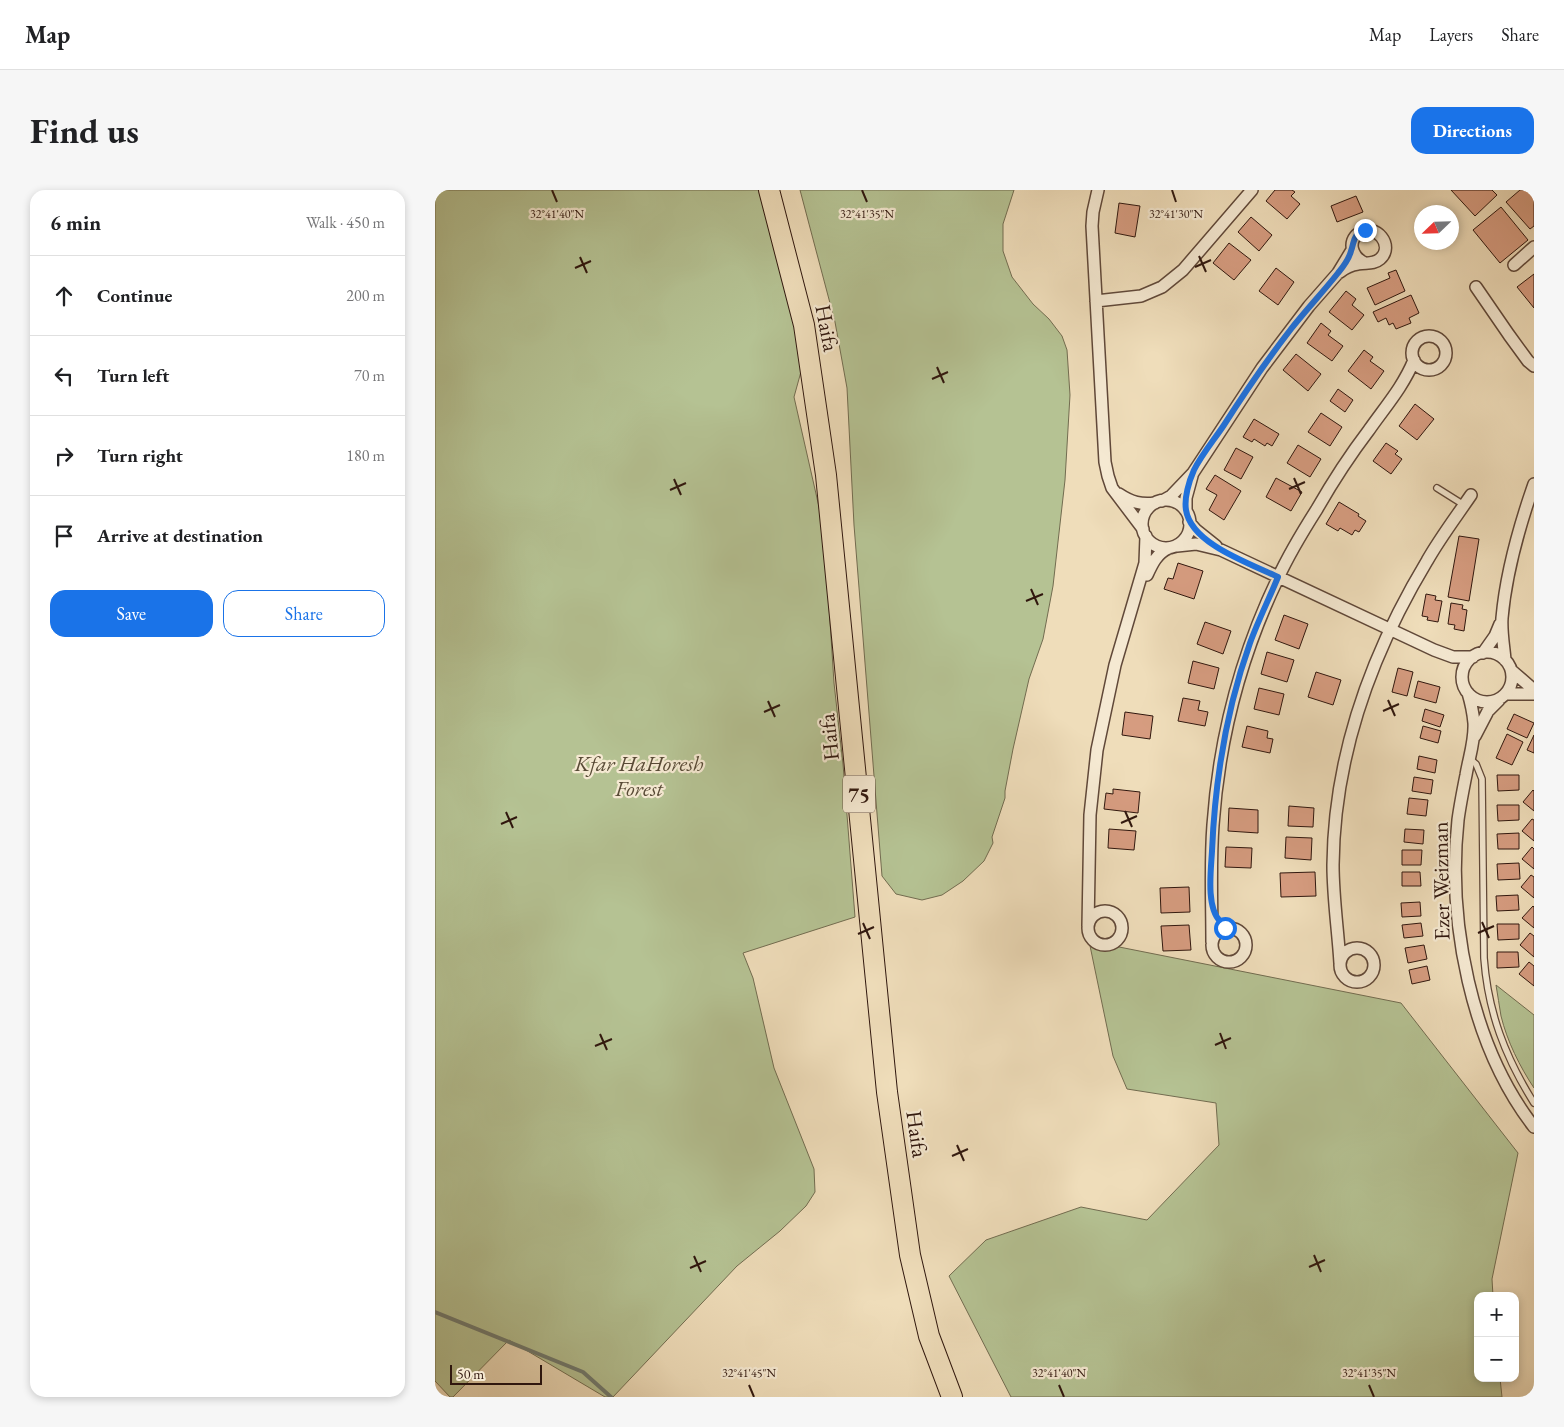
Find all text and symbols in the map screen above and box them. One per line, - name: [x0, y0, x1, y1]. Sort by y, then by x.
- text: Map: [25, 19, 70, 50]
- text: Map: [1369, 23, 1401, 46]
- text: Layers: [1429, 23, 1473, 46]
- text: Share: [1501, 23, 1539, 46]
- button: Directions: [1411, 107, 1534, 154]
- text: Find us: [30, 108, 139, 153]
- north arrow: [1414, 205, 1459, 250]
- text: 32°41'40"N: [530, 206, 584, 222]
- text: 32°41'35"N: [840, 206, 894, 222]
- text: 32°41'30"N: [1149, 206, 1203, 222]
- text: 6 min: [50, 209, 101, 236]
- text: Walk · 450 m: [306, 212, 385, 233]
- route end: [1354, 219, 1377, 242]
- icon: ahead: [50, 282, 78, 310]
- text: Continue: [97, 283, 172, 308]
- text: 200 m: [346, 285, 385, 306]
- street label: Haifa: [808, 302, 846, 354]
- icon: left: [50, 362, 78, 390]
- text: Turn left: [97, 363, 169, 388]
- text: 70 m: [354, 365, 385, 386]
- icon: right: [50, 442, 78, 470]
- text: Turn right: [97, 443, 183, 468]
- text: 180 m: [346, 445, 385, 466]
- icon: arrive: [50, 522, 78, 550]
- text: Arrive at destination: [97, 523, 263, 548]
- button: Save: [50, 590, 213, 637]
- button: Share: [223, 590, 385, 637]
- street label: Haifa: [812, 712, 846, 762]
- park label: Kfar HaHoresh Forest: [573, 749, 704, 803]
- road number: 75: [843, 776, 875, 812]
- street label: Ezer Weizman: [1425, 821, 1457, 941]
- route start: [1214, 917, 1237, 940]
- street label: Haifa: [899, 1109, 935, 1160]
- map controls: [1474, 1292, 1519, 1382]
- button: +: [1474, 1292, 1519, 1337]
- button: −: [1474, 1337, 1519, 1382]
- scale bar: [450, 1362, 543, 1385]
- text: 50 m: [457, 1365, 484, 1383]
- text: 32°41'45"N: [722, 1365, 776, 1381]
- text: 32°41'40"N: [1032, 1365, 1086, 1381]
- text: 32°41'35"N: [1342, 1365, 1396, 1381]

